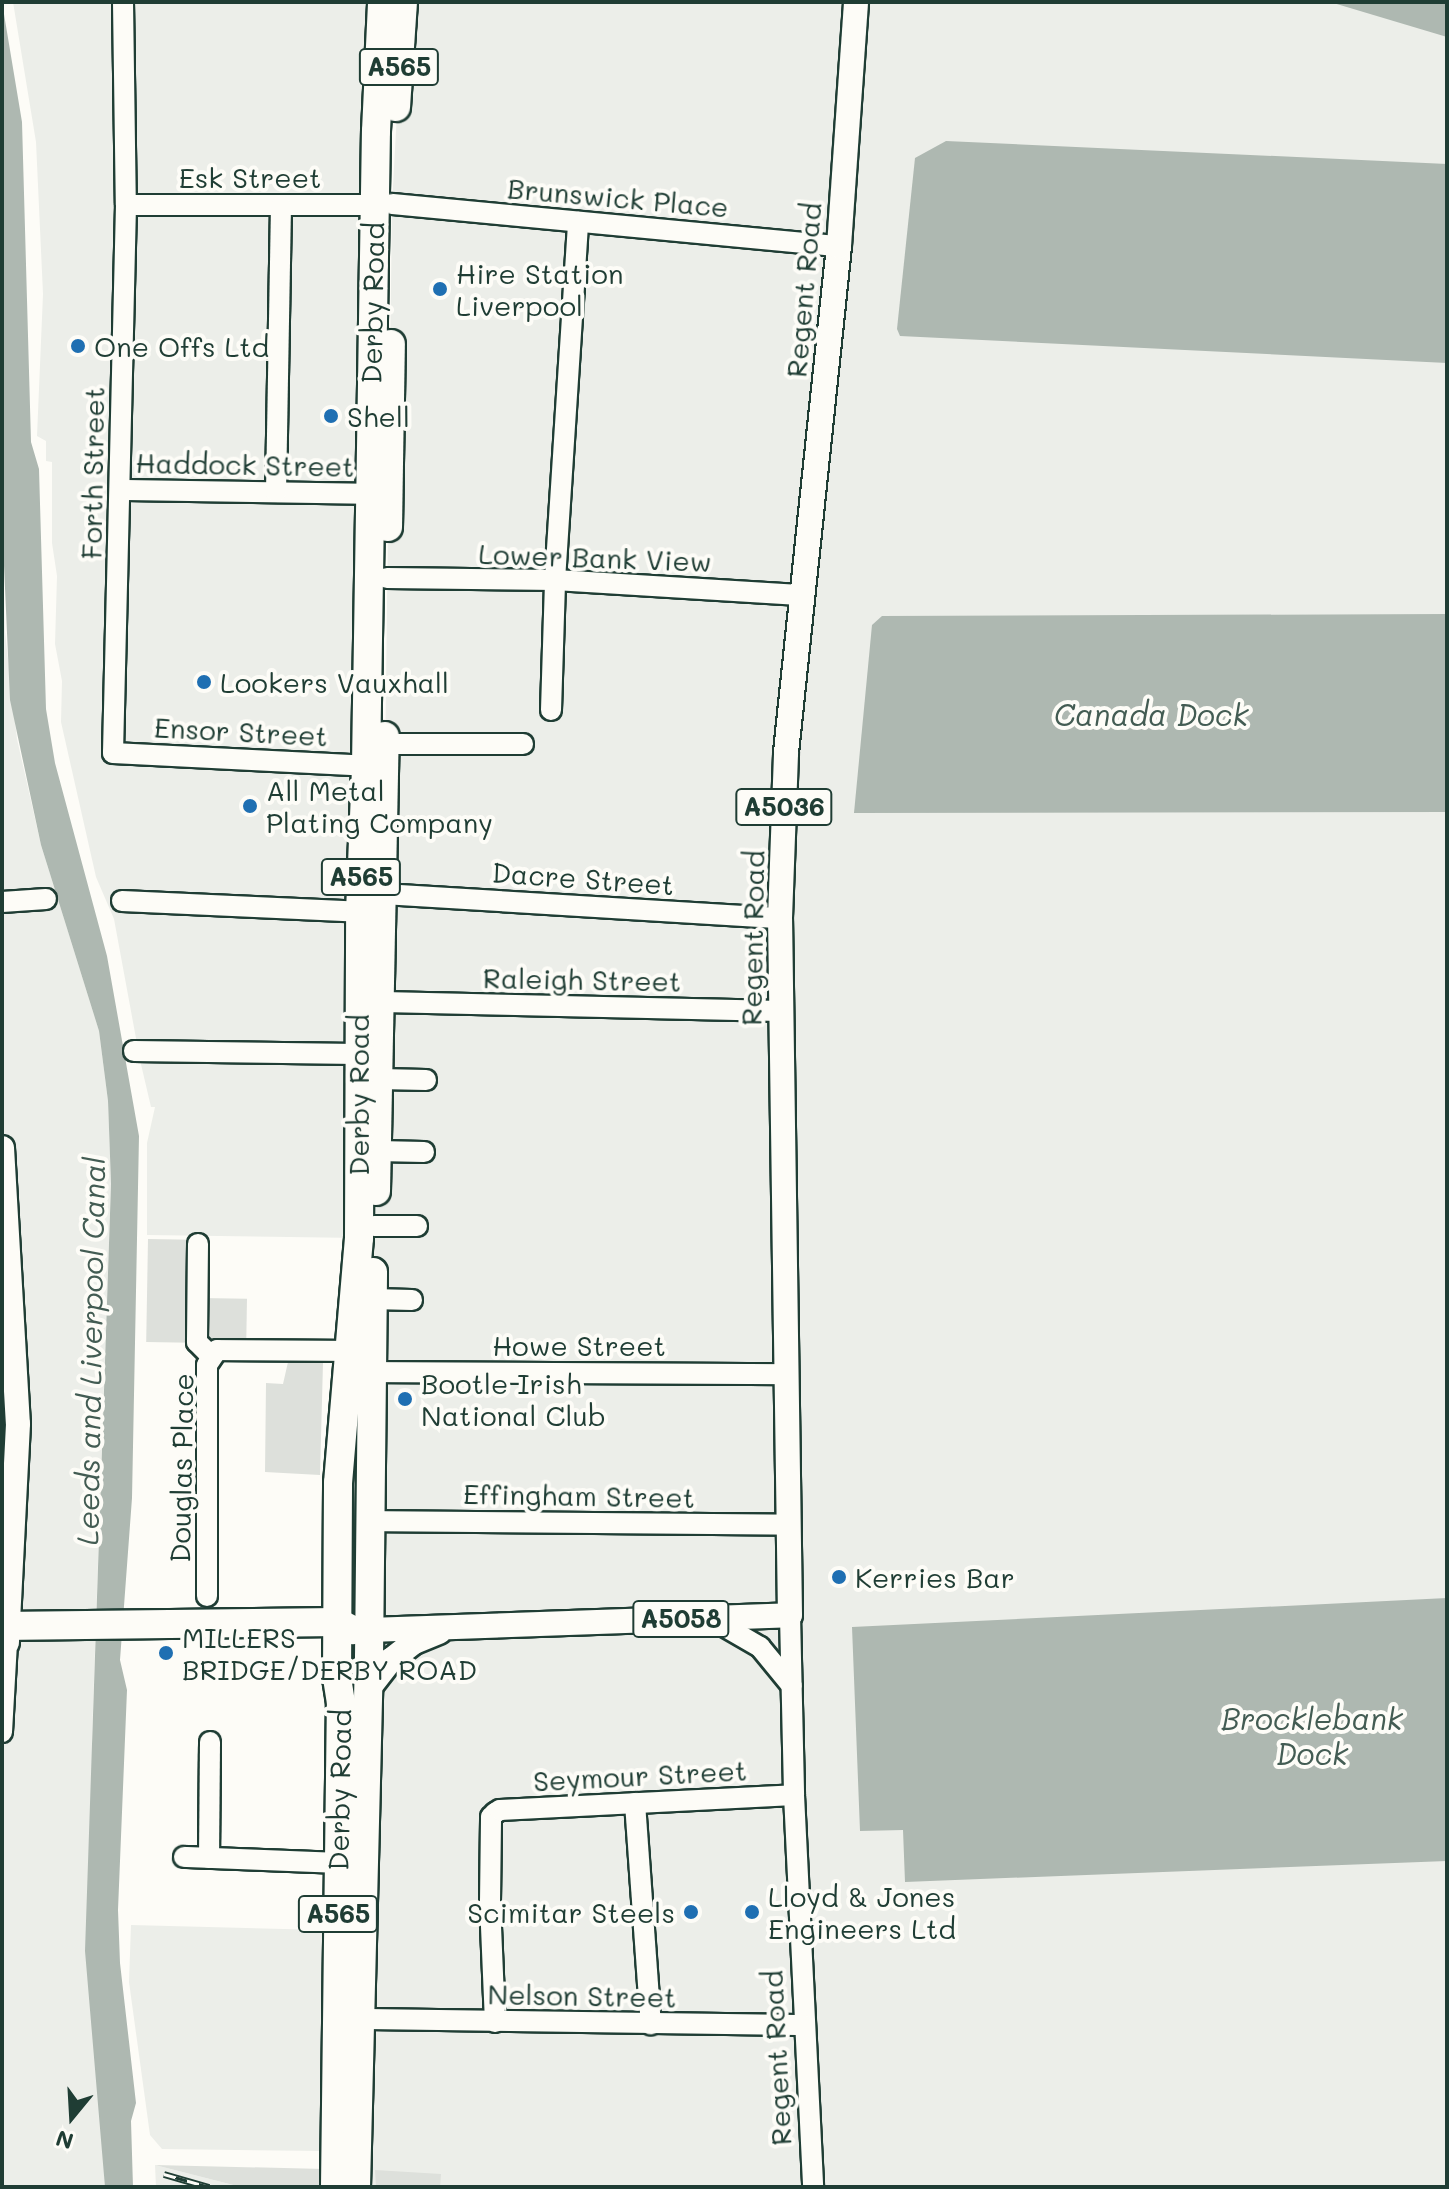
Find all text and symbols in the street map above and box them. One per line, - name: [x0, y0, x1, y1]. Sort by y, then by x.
- road number: A565: [357, 45, 441, 89]
- street label: Esk Street: [179, 160, 321, 194]
- street label: Brunswick Place: [506, 171, 730, 223]
- street label: Regent Road: [779, 201, 827, 379]
- street label: Derby Road: [354, 222, 390, 384]
- place label: Hire Station Liverpool: [456, 256, 623, 322]
- marker: Hire Station Liverpool: [431, 280, 449, 298]
- place label: One Offs Ltd: [94, 329, 269, 363]
- marker: One Offs Ltd: [69, 337, 87, 355]
- street label: Forth Street: [74, 386, 110, 560]
- place label: Shell: [347, 399, 410, 433]
- marker: Shell: [322, 407, 340, 425]
- street label: Haddock Street: [135, 445, 355, 483]
- street label: Lower Bank View: [478, 536, 712, 578]
- place label: Lookers Vauxhall: [220, 665, 449, 699]
- marker: Lookers Vauxhall: [195, 673, 213, 691]
- water label: Canada Dock: [1054, 696, 1248, 732]
- street label: Ensor Street: [153, 710, 329, 752]
- place label: All Metal Plating Company: [266, 773, 493, 839]
- road number: A5036: [734, 785, 834, 829]
- marker: All Metal Plating Company: [241, 797, 259, 815]
- street label: Regent Road: [734, 850, 770, 1026]
- road number: A565: [319, 855, 403, 899]
- street label: Dacre Street: [491, 855, 675, 901]
- street label: Raleigh Street: [483, 960, 681, 998]
- street label: Derby Road: [341, 1014, 375, 1176]
- water label: Leeds and Liverpool Canal: [69, 1156, 111, 1546]
- street label: Howe Street: [492, 1328, 666, 1362]
- place label: Bootle Irish National Club: [421, 1366, 606, 1432]
- street label: Douglas Place: [163, 1373, 199, 1563]
- marker: Bootle Irish National Club: [396, 1390, 414, 1408]
- street label: Effingham Street: [463, 1476, 695, 1514]
- place label: Kerries Bar: [855, 1560, 1015, 1594]
- marker: Kerries Bar: [830, 1568, 848, 1586]
- road number: A5058: [631, 1597, 731, 1641]
- place label: MILLERS BRIDGE/DERBY ROAD: [182, 1620, 477, 1686]
- marker: MILLERS BRIDGE/DERBY ROAD: [157, 1644, 175, 1662]
- water label: Brocklebank Dock: [1221, 1700, 1403, 1770]
- street label: Derby Road: [321, 1709, 357, 1871]
- street label: Seymour Street: [532, 1753, 748, 1797]
- place label: Lloyd & Jones Engineers Ltd: [768, 1879, 956, 1945]
- road number: A565: [296, 1892, 380, 1936]
- place label: Scimitar Steels: [467, 1895, 675, 1929]
- marker: Scimitar Steels: [682, 1903, 700, 1921]
- marker: Lloyd & Jones Engineers Ltd: [743, 1903, 761, 1921]
- street label: Regent Road: [755, 1970, 797, 2146]
- street label: Nelson Street: [487, 1977, 677, 2013]
- north arrow: [32, 2077, 112, 2157]
- text: N: [52, 2124, 77, 2157]

